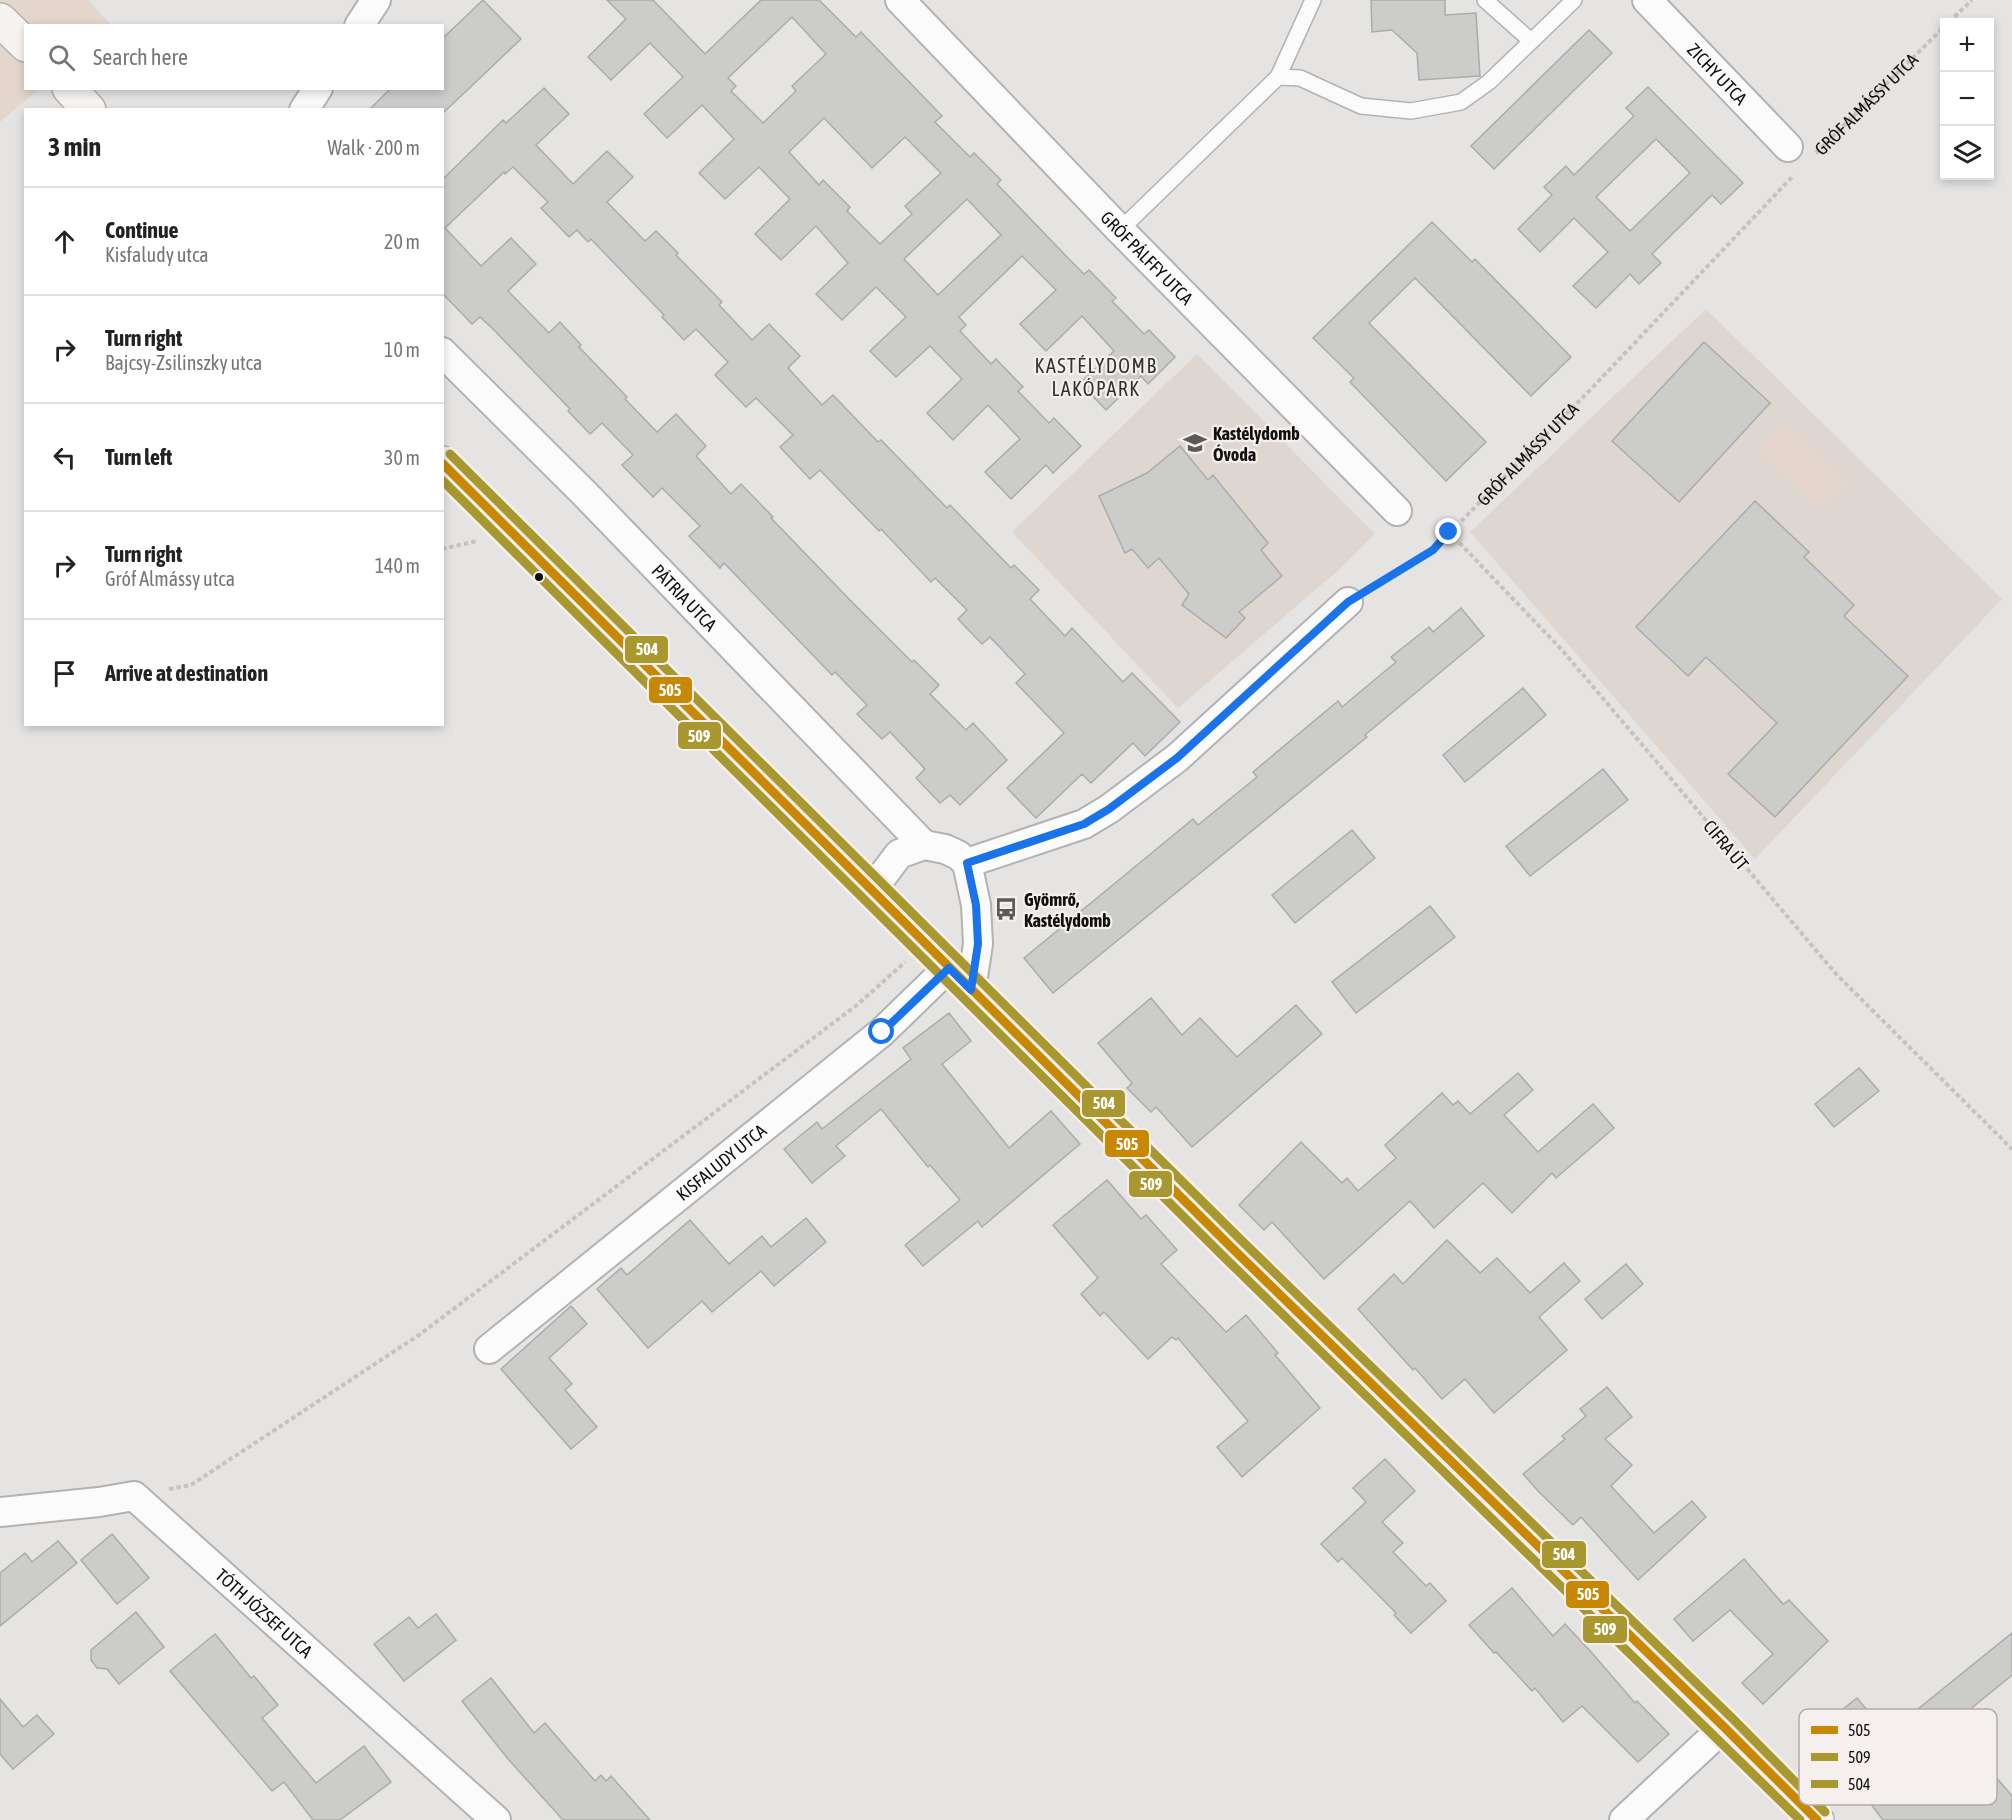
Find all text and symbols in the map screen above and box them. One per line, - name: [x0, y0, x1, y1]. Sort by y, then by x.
- map controls: [1940, 18, 1994, 180]
- button: +: [1940, 18, 1994, 72]
- search box: [24, 24, 444, 90]
- street label: ZICHY UTCA: [1683, 39, 1752, 109]
- icon: search: [45, 41, 78, 74]
- text: Search here: [93, 44, 188, 70]
- street label: GRÓF ALMÁSSY UTCA: [1810, 49, 1922, 159]
- button: −: [1940, 72, 1994, 126]
- button: layers: [1940, 126, 1994, 180]
- text: 3 min: [48, 132, 101, 162]
- text: Walk · 200 m: [328, 136, 420, 159]
- street label: GRÓF PÁLFFY UTCA: [1097, 206, 1198, 309]
- text: Continue: [105, 217, 179, 243]
- icon: ahead: [48, 225, 81, 258]
- text: 20 m: [384, 230, 420, 253]
- text: Kisfaludy utca: [105, 243, 209, 266]
- text: Turn right: [105, 325, 182, 351]
- icon: right: [48, 333, 81, 366]
- text: 10 m: [384, 338, 420, 361]
- text: Bajcsy-Zsilinszky utca: [105, 351, 262, 374]
- district label: KASTÉLYDOMB LAKÓPARK: [1035, 354, 1157, 400]
- street label: GRÓF ALMÁSSY UTCA: [1472, 398, 1583, 510]
- place label: Kastélydomb Óvoda: [1213, 423, 1300, 465]
- school or university icon: Kastélydomb Óvoda: [1182, 430, 1208, 456]
- icon: left: [48, 441, 81, 474]
- text: Turn left: [105, 444, 172, 470]
- text: 30 m: [384, 446, 420, 469]
- route end: [1435, 518, 1461, 544]
- text: Turn right: [105, 541, 182, 567]
- icon: right: [48, 549, 81, 582]
- text: 140 m: [375, 554, 420, 577]
- street label: PÁTRIA UTCA: [648, 560, 722, 635]
- text: Gróf Almássy utca: [105, 567, 235, 590]
- unlabelled marker: [533, 571, 545, 583]
- line badge: 504: [624, 635, 669, 664]
- text: 504: [636, 640, 659, 658]
- icon: arrive: [48, 657, 81, 690]
- text: Arrive at destination: [105, 660, 268, 686]
- line badge: 505: [648, 676, 693, 704]
- text: 505: [659, 681, 682, 699]
- line badge: 509: [677, 721, 722, 750]
- text: 509: [688, 727, 711, 745]
- street label: CIFRA ÚT: [1699, 816, 1753, 874]
- place label: Gyömrő, Kastélydomb: [1024, 889, 1111, 931]
- bus stop icon: Gyömrő, Kastélydomb: [993, 896, 1019, 922]
- route start: [868, 1018, 894, 1044]
- line badge: 504: [1081, 1089, 1126, 1118]
- text: 504: [1093, 1094, 1116, 1112]
- street label: KISFALUDY UTCA: [672, 1119, 770, 1204]
- line badge: 505: [1104, 1129, 1150, 1158]
- text: 505: [1116, 1135, 1139, 1153]
- line badge: 509: [1128, 1170, 1173, 1198]
- text: 509: [1140, 1175, 1163, 1193]
- line badge: 504: [1541, 1540, 1587, 1569]
- text: 504: [1553, 1545, 1576, 1563]
- street label: TÓTH JÓZSEF UTCA: [212, 1564, 317, 1662]
- line badge: 505: [1565, 1580, 1610, 1609]
- text: 505: [1577, 1585, 1600, 1603]
- line badge: 509: [1582, 1615, 1628, 1644]
- text: 509: [1594, 1620, 1617, 1638]
- legend: [1799, 1709, 1997, 1805]
- text: 505: [1848, 1721, 1871, 1739]
- text: 509: [1848, 1748, 1871, 1766]
- text: 504: [1848, 1775, 1871, 1793]

